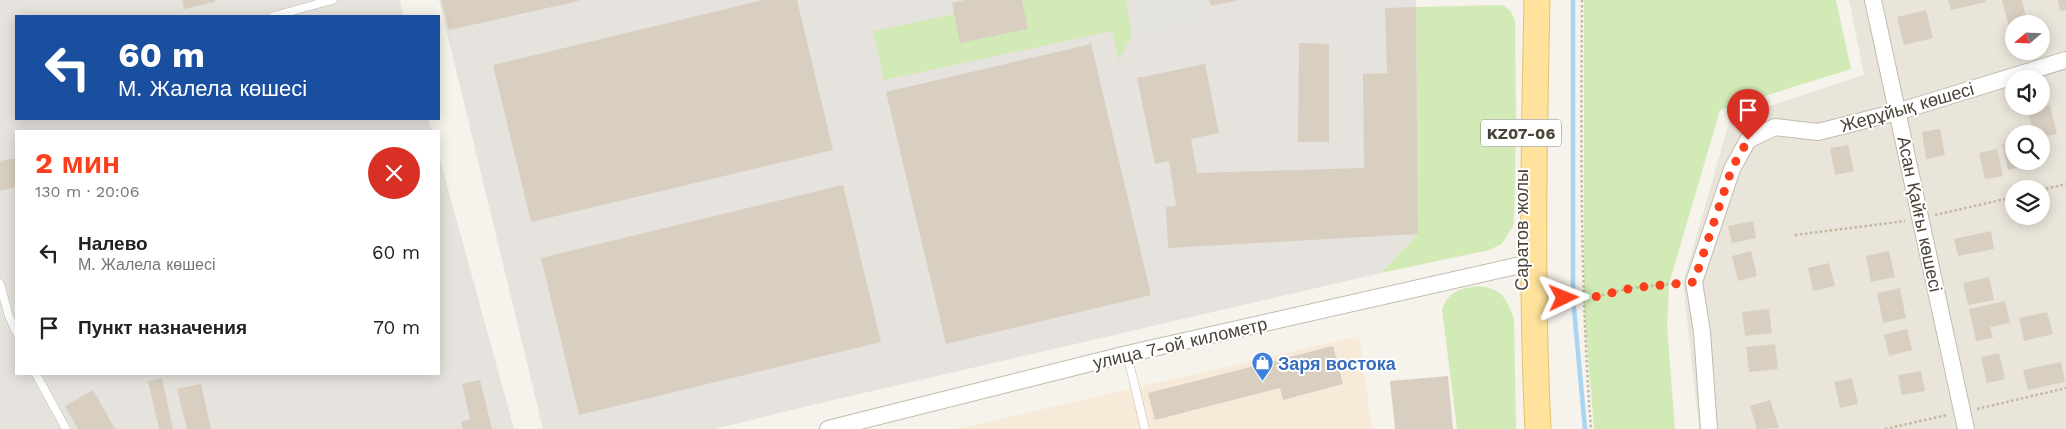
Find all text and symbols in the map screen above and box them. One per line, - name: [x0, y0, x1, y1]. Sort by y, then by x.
- north arrow: [2005, 15, 2050, 60]
- map controls: [2005, 15, 2050, 225]
- text: 60 m: [118, 34, 205, 76]
- icon: left: [35, 35, 100, 100]
- button: sound: [2005, 70, 2050, 115]
- text: М. Жалела көшесі: [118, 76, 307, 101]
- street label: Жерұйық көшесі: [1838, 78, 1976, 136]
- pin: [1727, 89, 1769, 140]
- icon: arrive: [1734, 96, 1762, 124]
- road number: KZ07-06: [1481, 120, 1561, 146]
- button: search: [2005, 125, 2050, 170]
- street label: Асан Қайғы көшесі: [1893, 134, 1947, 294]
- text: 2 мин: [35, 145, 120, 180]
- button: close: [368, 147, 420, 199]
- street label: Саратов жолы: [1511, 169, 1532, 291]
- button: layers: [2005, 180, 2050, 225]
- text: 130 m · 20:06: [35, 182, 139, 201]
- text: Налево: [78, 232, 148, 255]
- icon: left: [35, 239, 63, 267]
- text: 60 m: [372, 241, 420, 264]
- text: М. Жалела көшесі: [78, 255, 215, 274]
- position arrow: [1537, 271, 1589, 323]
- street label: улица 7-ой километр: [1091, 313, 1269, 373]
- icon: arrive: [35, 314, 63, 342]
- text: Пункт назначения: [78, 316, 247, 339]
- text: 70 m: [373, 316, 420, 339]
- shop icon: Заря востока: [1250, 351, 1274, 382]
- place label: Заря востока: [1278, 353, 1397, 374]

